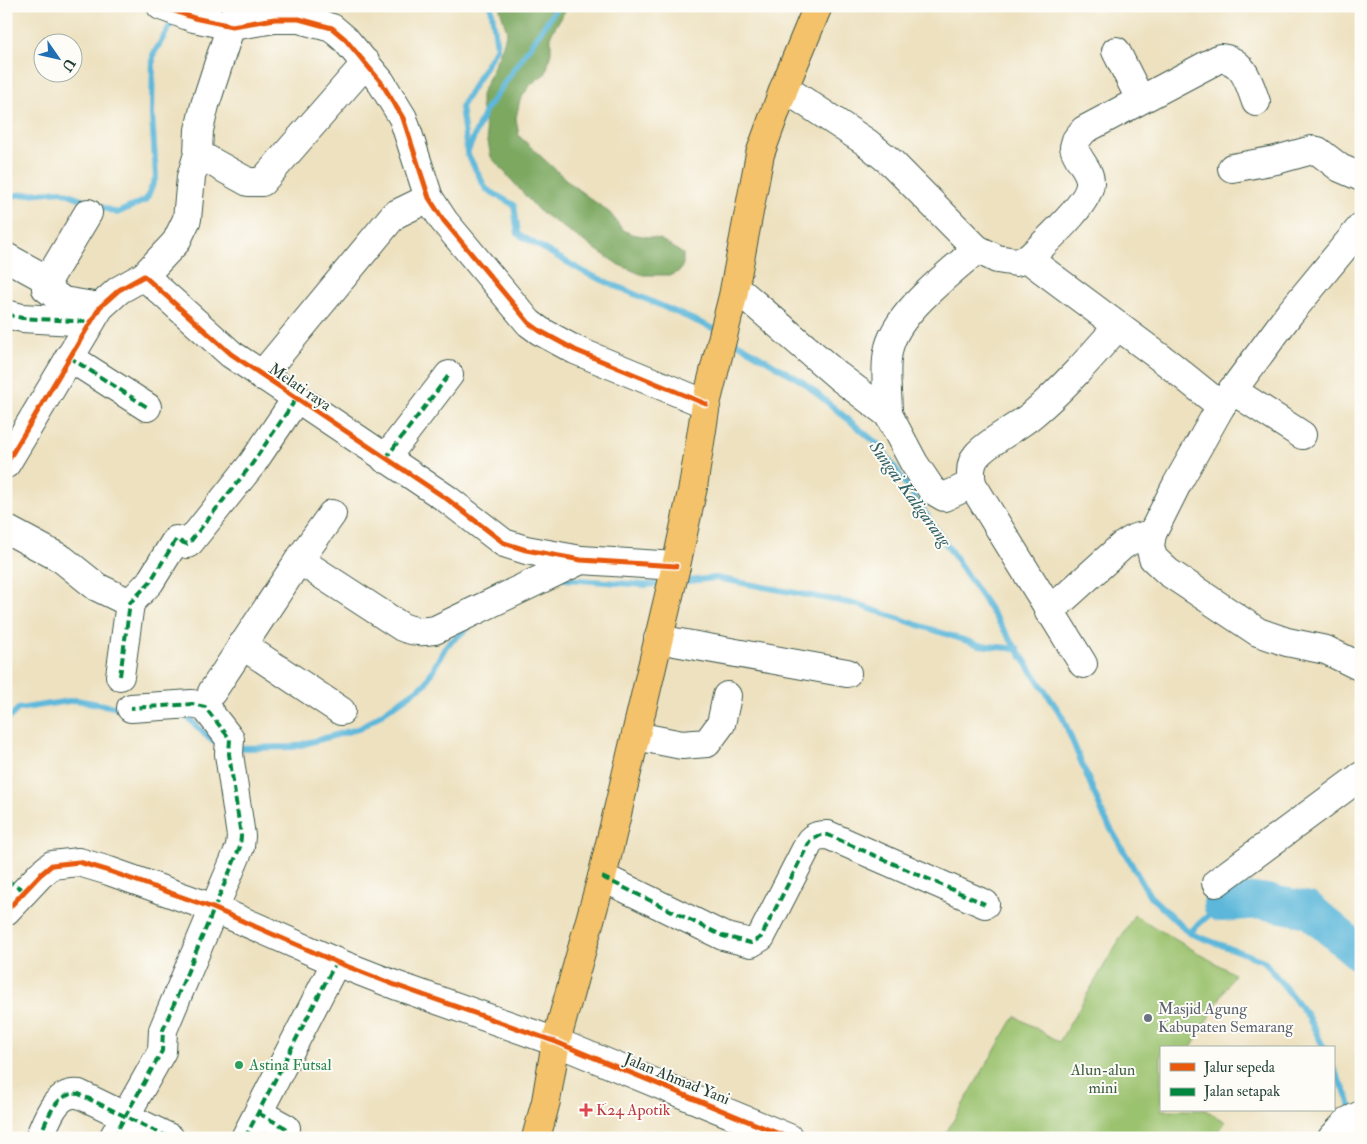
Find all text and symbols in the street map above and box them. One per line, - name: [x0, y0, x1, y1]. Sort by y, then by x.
- north arrow: [32, 32, 82, 82]
- text: U: [58, 55, 79, 75]
- street label: Melati raya: [265, 359, 336, 415]
- water label: Sungai Kaligarang: [863, 436, 957, 552]
- place label: Masjid Agung Kabupaten Semarang: [1158, 999, 1294, 1038]
- marker: Masjid Agung Kabupaten Semarang: [1142, 1012, 1154, 1024]
- legend: [1160, 1046, 1334, 1112]
- street label: Jalan Ahmad Yani: [620, 1048, 733, 1110]
- place label: Astina Futsal: [248, 1055, 332, 1075]
- text: Jalur sepeda: [1203, 1058, 1276, 1078]
- marker: Astina Futsal: [233, 1059, 245, 1071]
- park label: Alun-alun mini: [1070, 1060, 1135, 1098]
- text: Jalan setapak: [1203, 1082, 1280, 1102]
- place label: K24 Apotik: [596, 1100, 671, 1121]
- marker: K24 Apotik: [580, 1104, 592, 1116]

